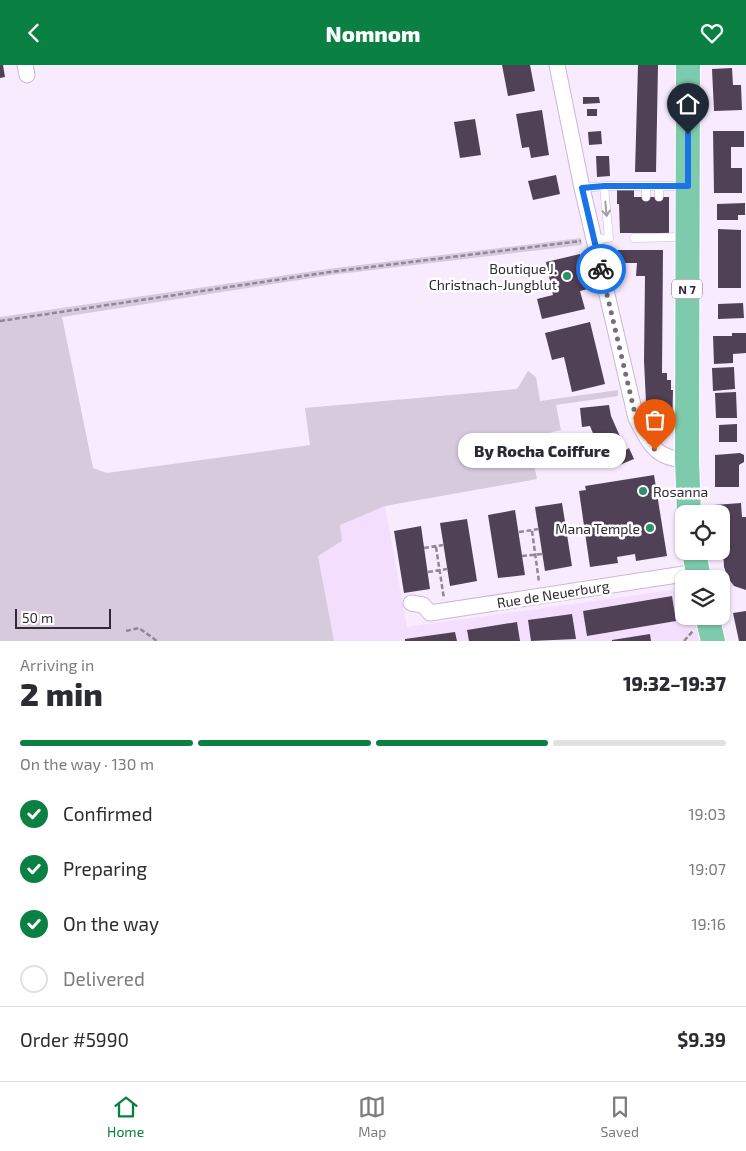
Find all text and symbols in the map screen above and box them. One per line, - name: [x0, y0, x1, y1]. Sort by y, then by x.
- icon: back: [20, 19, 48, 47]
- icon: heart: [698, 19, 726, 47]
- text: Nomnom: [326, 20, 420, 46]
- pin: [667, 83, 709, 134]
- icon: home: [674, 90, 702, 118]
- one-way arrow: [601, 201, 611, 217]
- courier: [576, 244, 626, 294]
- icon: bike: [587, 255, 615, 283]
- place label: Boutique J. Christnach-Jungblut: [429, 260, 557, 293]
- marker: Boutique J. Christnach-Jungblut: [561, 270, 573, 282]
- road number: N 7: [672, 279, 702, 298]
- pin: [634, 399, 676, 450]
- icon: bag: [641, 406, 669, 434]
- callout: By Rocha Coiffure: [458, 433, 625, 467]
- text: By Rocha Coiffure: [474, 441, 610, 460]
- place label: Rosanna: [653, 483, 708, 500]
- marker: Rosanna: [637, 485, 649, 497]
- map controls: [675, 505, 730, 625]
- button: locate: [675, 505, 730, 560]
- place label: Mana Temple: [555, 520, 640, 537]
- marker: Mana Temple: [644, 522, 656, 534]
- button: layers: [675, 570, 730, 625]
- street label: Rue de Neuerburg: [495, 577, 611, 611]
- scale bar: [15, 606, 111, 629]
- text: 50 m: [22, 609, 53, 626]
- text: Arriving in: [20, 655, 94, 674]
- text: 19:32–19:37: [623, 672, 726, 695]
- text: 2 min: [20, 674, 103, 712]
- text: On the way · 130 m: [20, 754, 154, 773]
- icon: check: [20, 800, 48, 828]
- text: Confirmed: [63, 802, 153, 825]
- text: 19:03: [688, 804, 726, 823]
- icon: check: [20, 855, 48, 883]
- text: Preparing: [63, 857, 147, 880]
- text: 19:07: [689, 859, 726, 878]
- icon: check: [20, 910, 48, 938]
- text: On the way: [63, 912, 159, 935]
- text: 19:16: [691, 914, 726, 933]
- text: Delivered: [63, 967, 145, 990]
- text: Order #5990: [20, 1028, 129, 1051]
- text: $9.39: [677, 1028, 726, 1051]
- tab: Home: [107, 1093, 144, 1140]
- tab: Map: [358, 1093, 386, 1140]
- tab: Saved: [601, 1093, 639, 1140]

